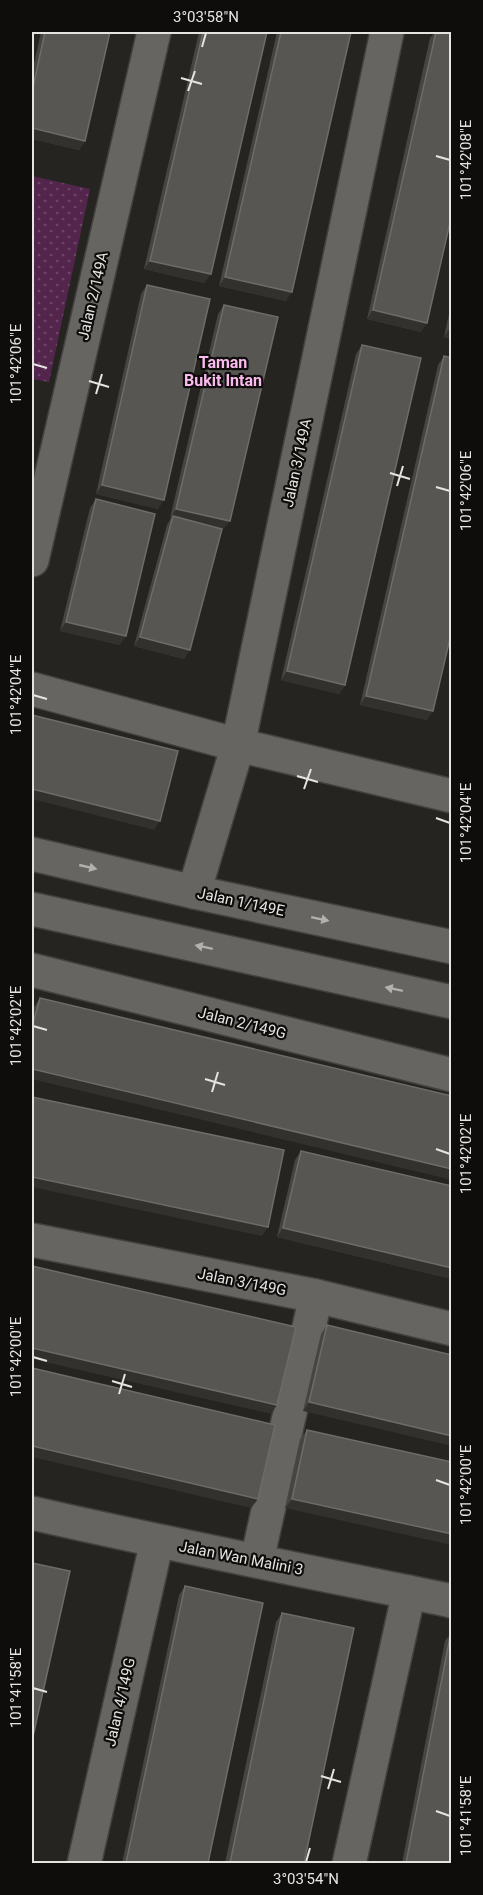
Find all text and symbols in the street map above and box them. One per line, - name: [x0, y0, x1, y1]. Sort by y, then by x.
- text: 3°03'58"N: [173, 8, 239, 26]
- text: 101°42'08"E: [457, 119, 475, 200]
- street label: Jalan 2/149A: [74, 250, 112, 342]
- text: 101°42'06"E: [7, 323, 25, 404]
- district label: Taman Bukit Intan: [184, 353, 262, 390]
- street label: Jalan 3/149A: [279, 417, 315, 509]
- text: 101°42'06"E: [457, 450, 475, 531]
- text: 101°42'04"E: [7, 654, 25, 735]
- text: 101°42'04"E: [457, 782, 475, 863]
- one-way arrow: [79, 863, 98, 873]
- street label: Jalan 1/149E: [196, 884, 287, 920]
- one-way arrow: [310, 915, 329, 924]
- one-way arrow: [194, 942, 213, 951]
- one-way arrow: [385, 984, 404, 993]
- text: 101°42'02"E: [7, 985, 25, 1066]
- street label: Jalan 2/149G: [196, 1003, 288, 1043]
- text: 101°42'02"E: [457, 1113, 475, 1194]
- street label: Jalan 3/149G: [196, 1265, 288, 1299]
- text: 101°42'00"E: [7, 1316, 25, 1397]
- text: 101°42'00"E: [457, 1444, 475, 1525]
- street label: Jalan Wan Malini 3: [177, 1537, 305, 1579]
- text: 101°41'58"E: [7, 1647, 25, 1728]
- street label: Jalan 4/149G: [101, 1656, 139, 1748]
- text: 101°41'58"E: [457, 1775, 475, 1856]
- text: 3°03'54"N: [273, 1870, 339, 1888]

